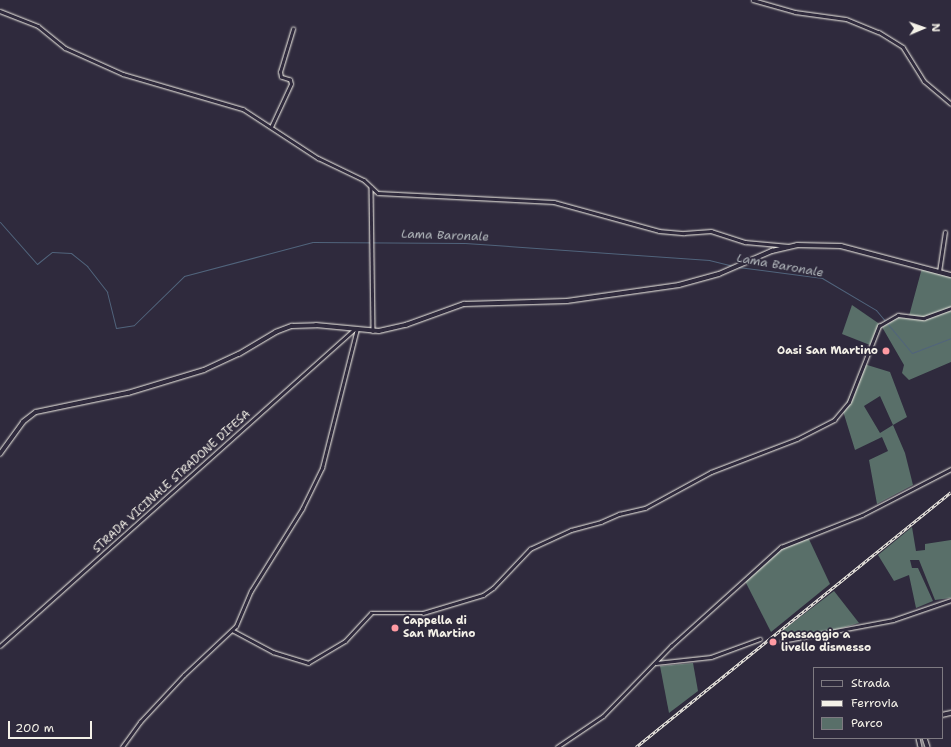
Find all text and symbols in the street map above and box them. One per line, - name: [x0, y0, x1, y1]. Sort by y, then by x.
- north arrow: [903, 8, 943, 48]
- text: N: [928, 23, 943, 32]
- water label: Lama Baronale: [401, 227, 489, 245]
- water label: Lama Baronale: [735, 251, 825, 281]
- place label: Oasi San Martino: [777, 344, 878, 358]
- marker: Oasi San Martino: [881, 346, 891, 356]
- street label: STRADA VICINALE STRADONE DIFESA: [91, 408, 253, 556]
- place label: Cappella di San Martino: [403, 615, 475, 641]
- marker: Cappella di San Martino: [390, 623, 400, 633]
- place label: passaggio a livello dismesso: [781, 629, 871, 655]
- marker: passaggio a livello dismesso: [768, 637, 778, 647]
- legend: [813, 667, 943, 739]
- text: Strada: [851, 675, 890, 691]
- text: Ferrovia: [851, 695, 898, 711]
- scale bar: [10, 713, 94, 739]
- text: Parco: [851, 715, 883, 731]
- text: 200 m: [15, 720, 54, 736]

